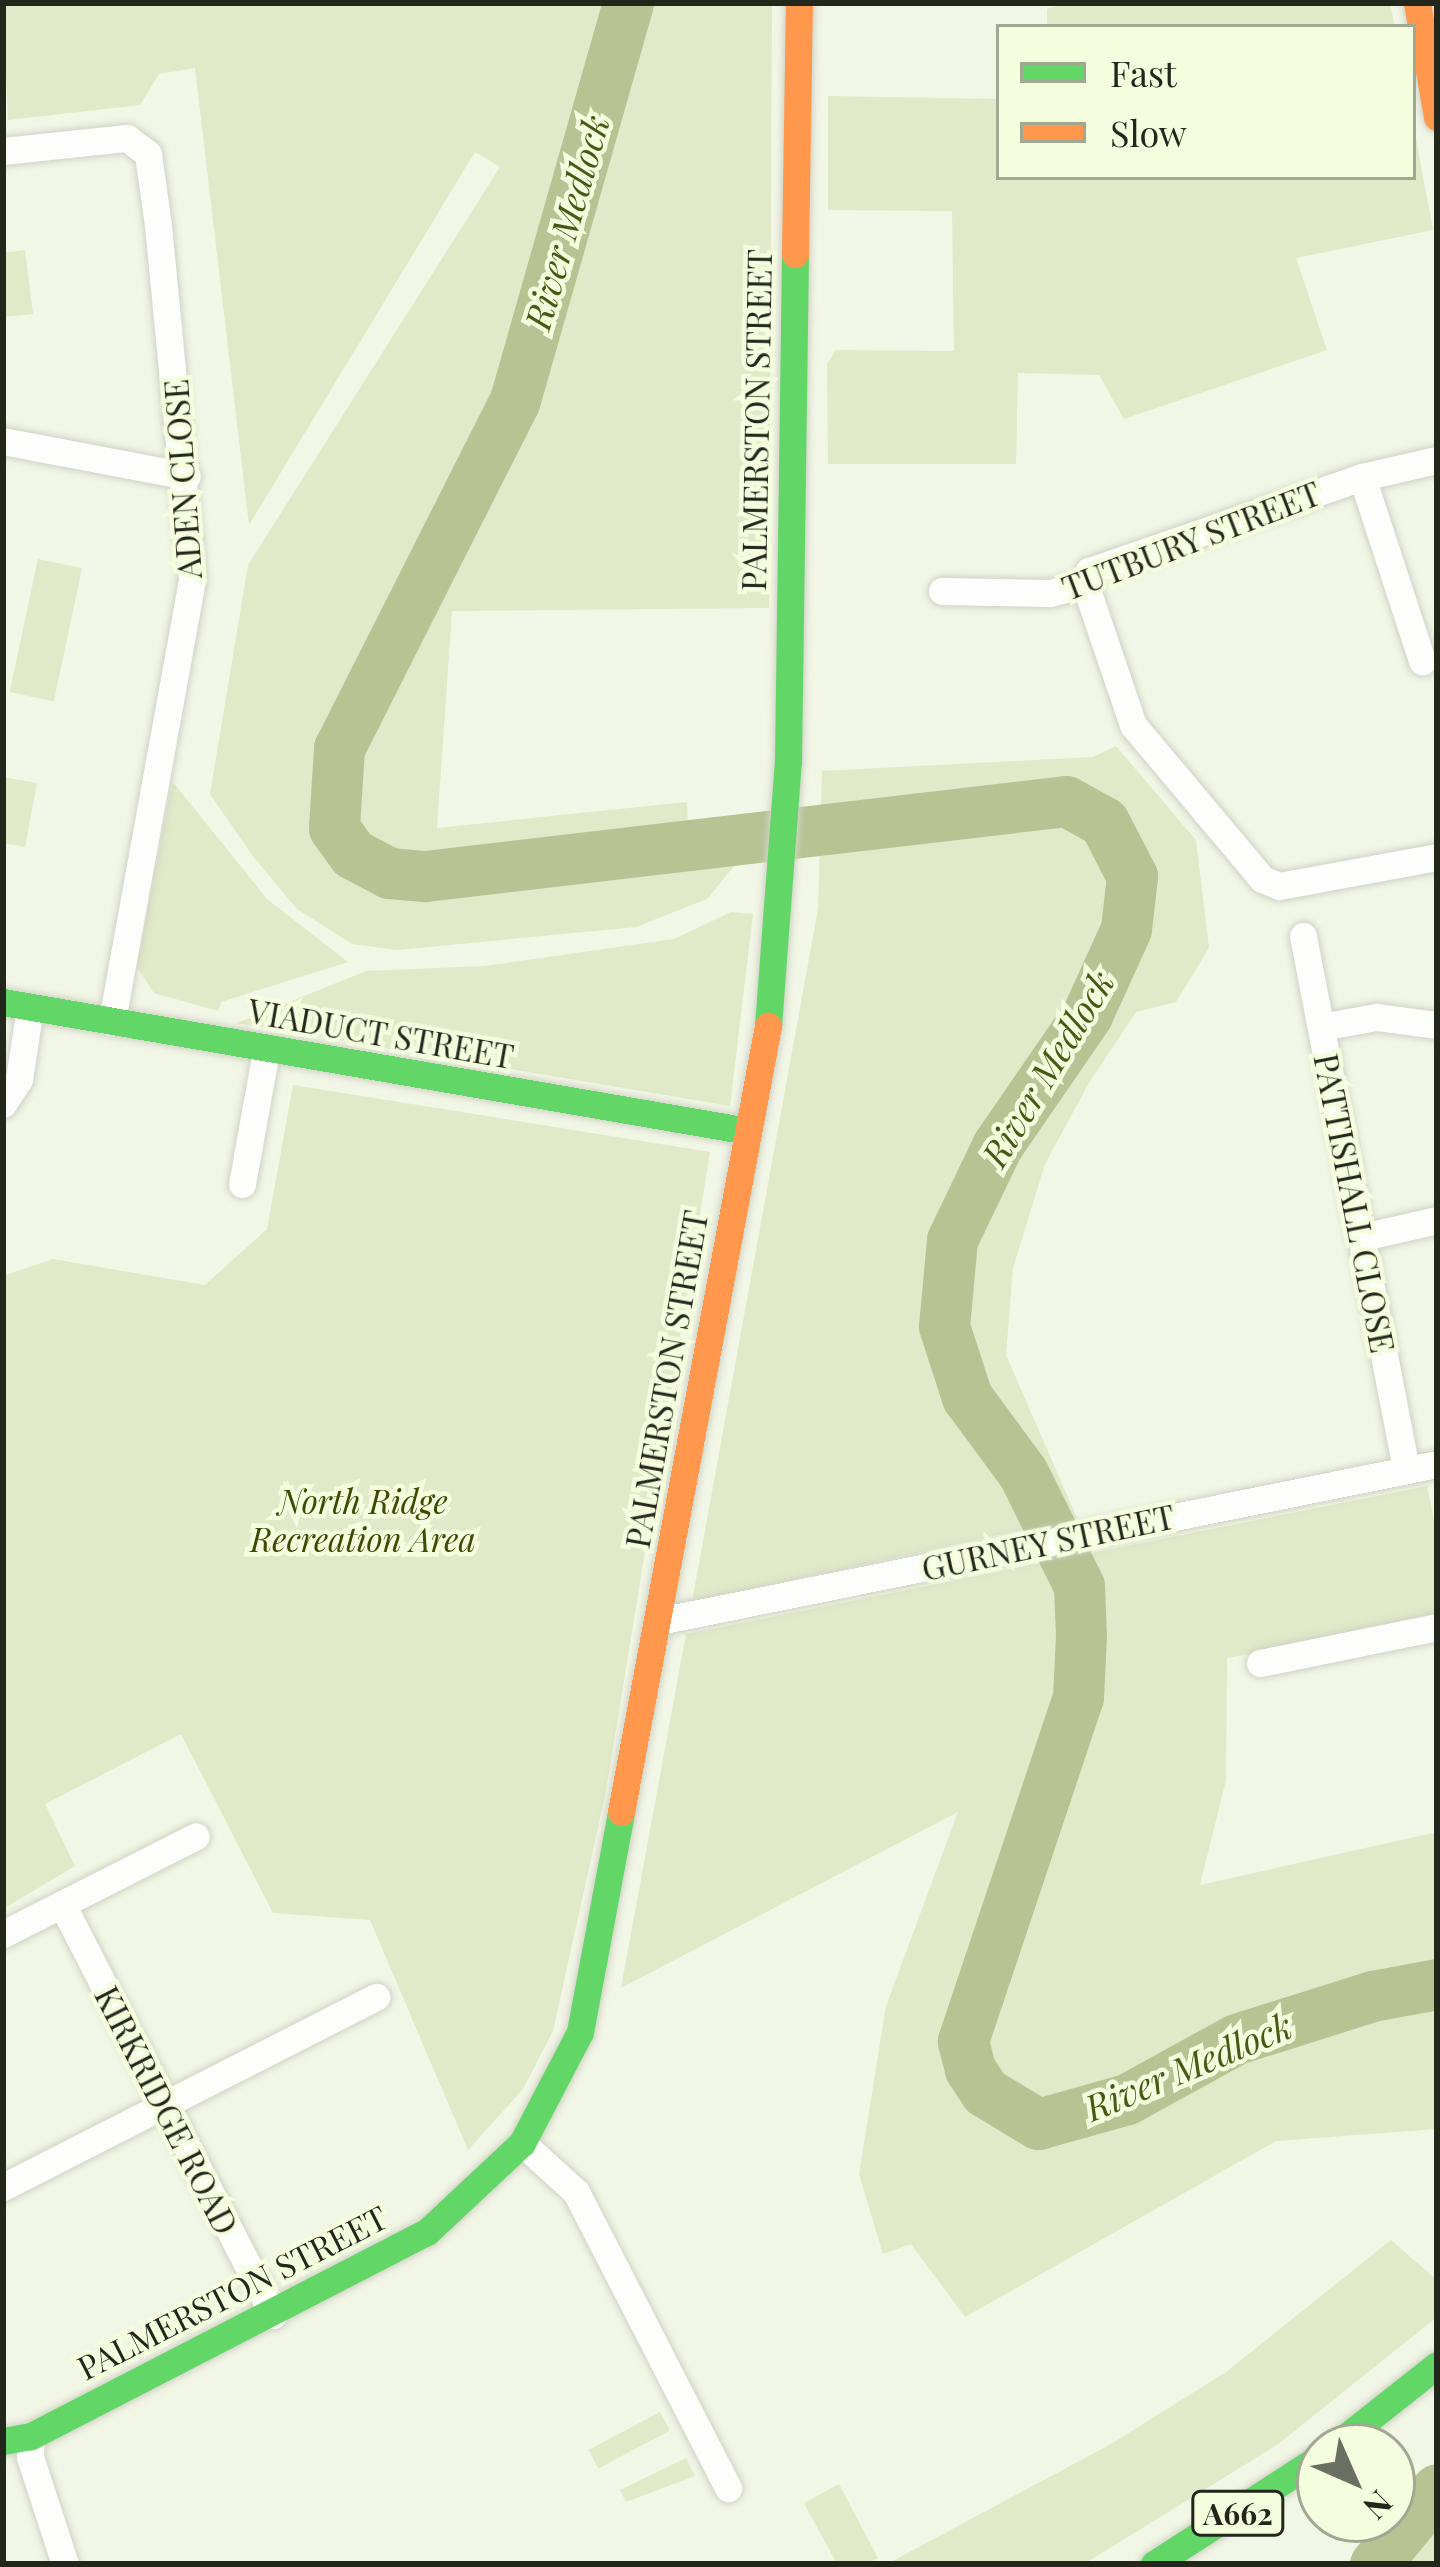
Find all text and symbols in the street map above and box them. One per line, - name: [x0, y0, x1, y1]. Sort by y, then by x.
- legend: [996, 24, 1416, 180]
- text: Fast: [1110, 48, 1177, 96]
- text: Slow: [1110, 108, 1187, 156]
- water label: River Medlock: [515, 110, 617, 334]
- street label: PALMERSTON STREET: [733, 249, 779, 591]
- street label: ADEN CLOSE: [155, 378, 209, 580]
- street label: TUTBURY STREET: [1056, 472, 1326, 608]
- water label: River Medlock: [972, 962, 1122, 1174]
- street label: VIADUCT STREET: [245, 990, 517, 1076]
- street label: PATTISHALL CLOSE: [1307, 1050, 1403, 1356]
- street label: PALMERSTON STREET: [617, 1207, 715, 1551]
- park label: North Ridge Recreation Area: [250, 1481, 476, 1559]
- street label: GURNEY STREET: [917, 1496, 1179, 1588]
- street label: KIRKRIDGE ROAD: [87, 1979, 247, 2241]
- water label: River Medlock: [1078, 2003, 1298, 2129]
- street label: PALMERSTON STREET: [71, 2197, 393, 2387]
- north arrow: [1296, 2423, 1416, 2543]
- text: N: [1355, 2482, 1403, 2530]
- road number: A662: [1190, 2489, 1286, 2537]

